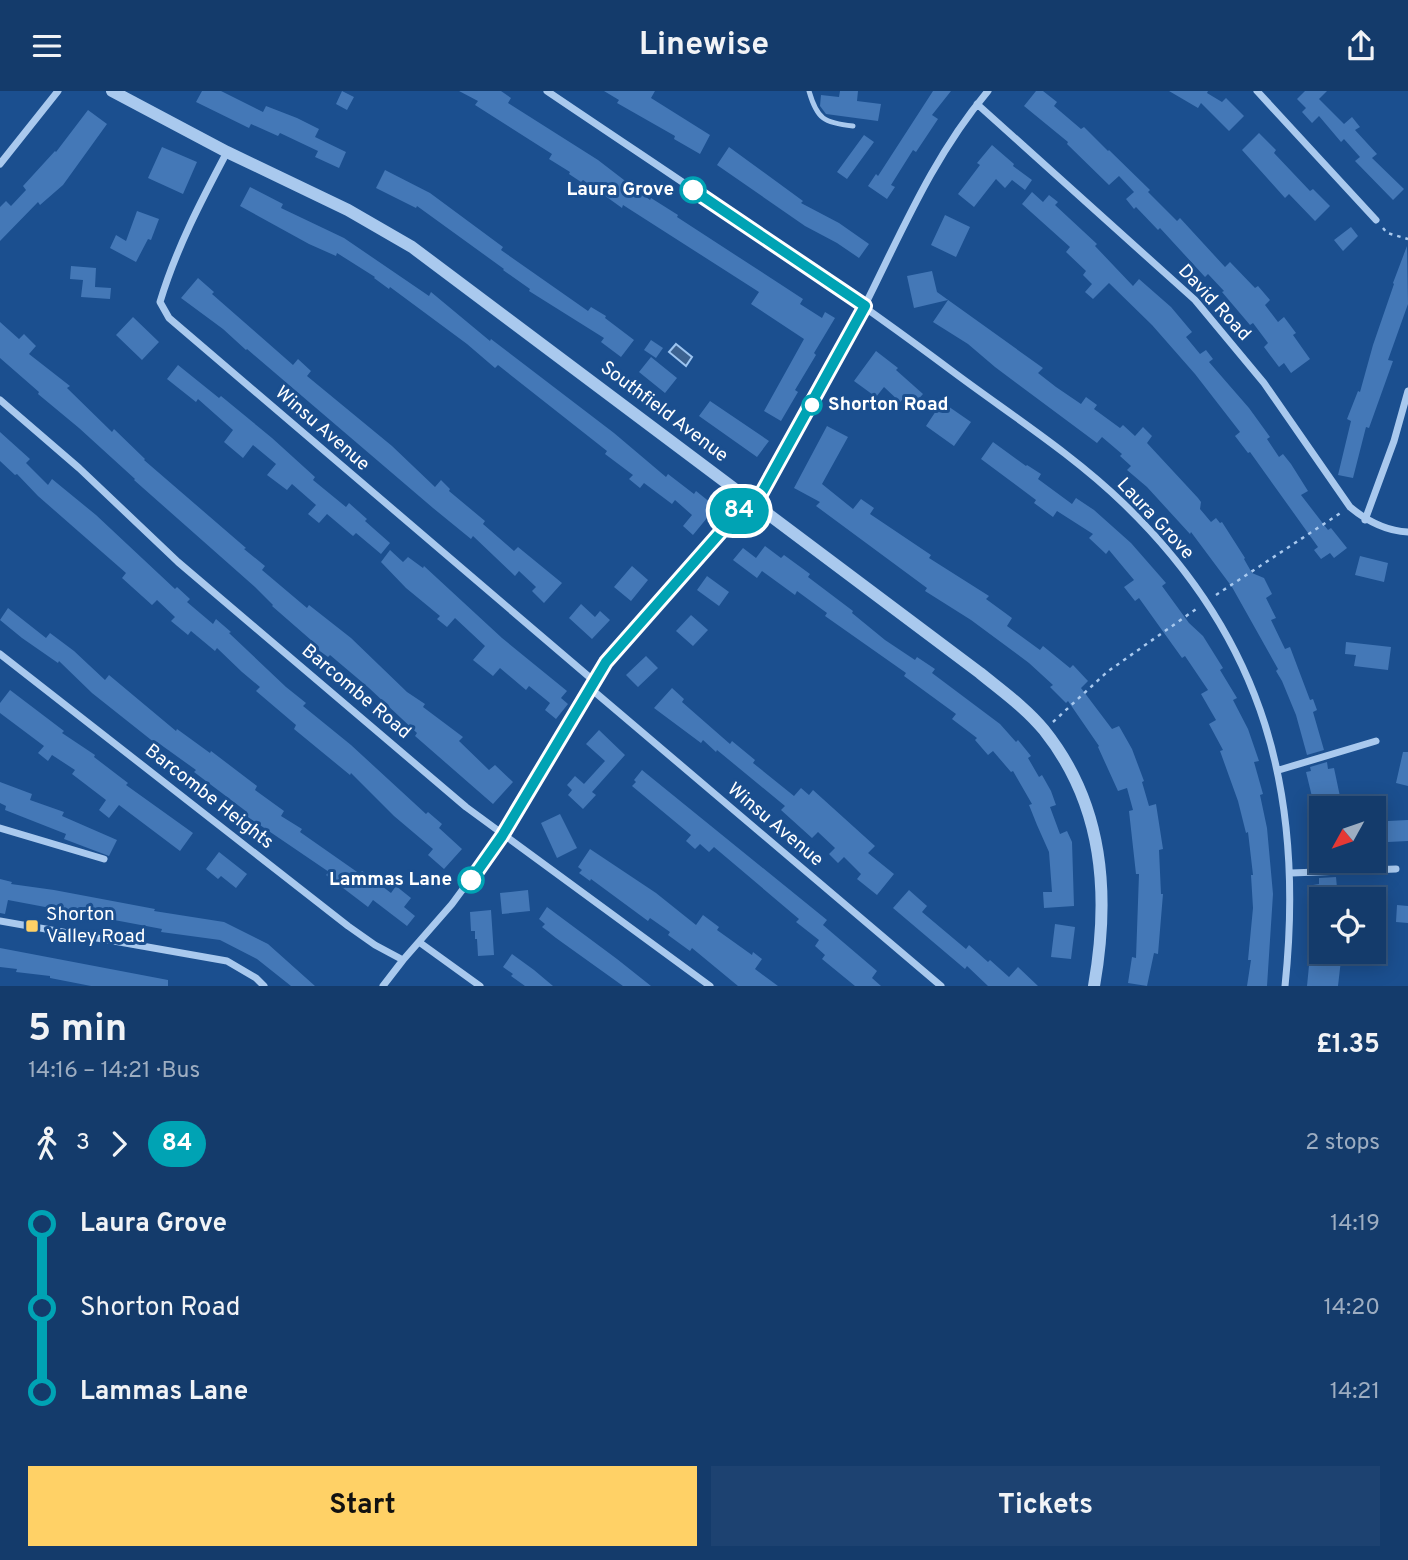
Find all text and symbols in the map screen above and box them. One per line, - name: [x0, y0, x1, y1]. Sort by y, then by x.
- text: Linewise: [639, 26, 769, 66]
- icon: menu: [28, 27, 66, 65]
- icon: share: [1342, 27, 1380, 65]
- marker: Laura Grove: [680, 177, 706, 203]
- place label: Laura Grove: [567, 178, 674, 202]
- street label: David Road: [1172, 260, 1256, 346]
- street label: Southfield Avenue: [595, 356, 733, 468]
- street label: Winsu Avenue: [270, 381, 374, 477]
- place label: Shorton Road: [828, 393, 949, 417]
- marker: Shorton Road: [802, 395, 822, 415]
- street label: Laura Grove: [1111, 473, 1199, 565]
- line badge: 84: [708, 488, 770, 534]
- text: 84: [724, 496, 754, 526]
- street label: Barcombe Road: [296, 639, 416, 745]
- street label: Barcombe Heights: [140, 739, 278, 855]
- street label: Winsu Avenue: [722, 778, 828, 872]
- north arrow: [1309, 796, 1386, 873]
- map controls: [1309, 796, 1386, 964]
- marker: Lammas Lane: [458, 867, 484, 893]
- place label: Lammas Lane: [329, 868, 452, 892]
- button: locate: [1309, 887, 1386, 964]
- place label: Shorton Valley Road: [46, 903, 145, 949]
- marker: Shorton Valley Road: [24, 918, 40, 934]
- text: 5 min: [28, 1006, 127, 1055]
- text: £1.35: [1316, 1029, 1380, 1062]
- text: 14:16 – 14:21 · Bus: [28, 1057, 200, 1086]
- icon: walk: [28, 1125, 66, 1163]
- icon: forward: [100, 1125, 138, 1163]
- text: 3: [76, 1129, 90, 1158]
- text: 84: [162, 1129, 192, 1159]
- text: 2 stops: [1305, 1129, 1380, 1158]
- text: Laura Grove: [80, 1208, 227, 1241]
- text: 14:19: [1330, 1210, 1380, 1239]
- text: Shorton Road: [80, 1292, 240, 1325]
- text: 14:20: [1324, 1294, 1380, 1323]
- text: Lammas Lane: [80, 1376, 248, 1409]
- text: 14:21: [1330, 1378, 1380, 1407]
- button: Start: [28, 1466, 697, 1546]
- button: Tickets: [711, 1466, 1380, 1546]

